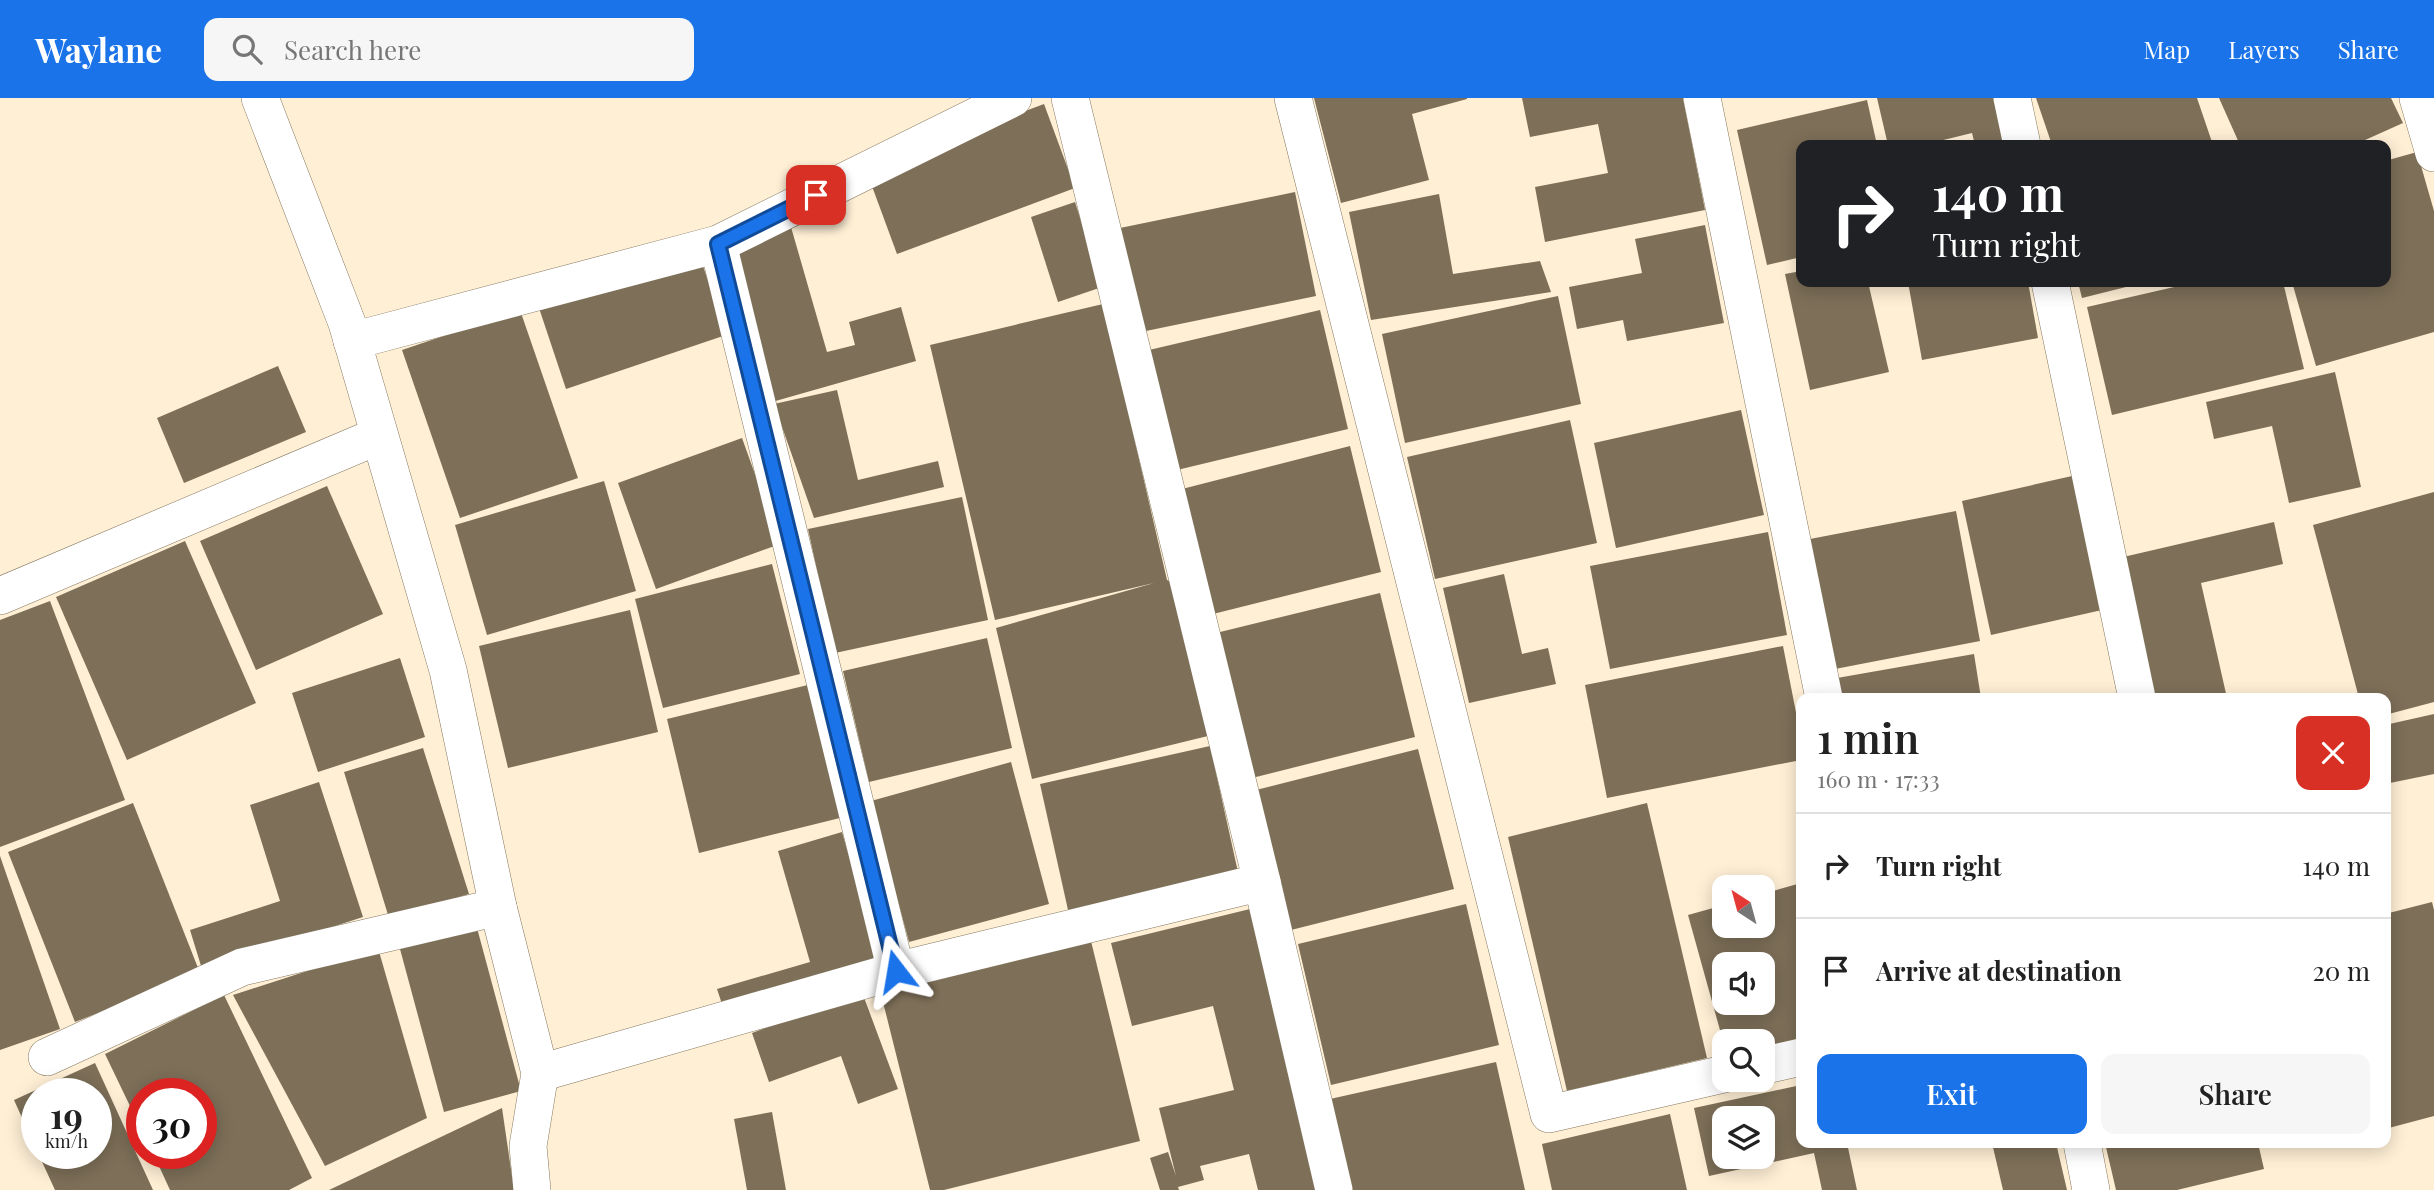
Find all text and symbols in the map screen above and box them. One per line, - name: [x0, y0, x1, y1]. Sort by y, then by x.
- search box: [204, 18, 694, 81]
- text: Waylane: [35, 27, 162, 71]
- icon: search: [228, 30, 266, 68]
- text: Search here: [284, 32, 421, 67]
- text: Map: [2144, 33, 2190, 65]
- text: Layers: [2228, 33, 2300, 65]
- text: Share: [2338, 33, 2399, 65]
- text: 140 m: [1932, 159, 2064, 224]
- pin: [786, 165, 846, 225]
- icon: right: [1817, 168, 1908, 259]
- icon: arrive: [797, 176, 835, 214]
- text: Turn right: [1932, 222, 2080, 265]
- text: 1 min: [1817, 709, 1919, 765]
- button: close: [2296, 716, 2370, 790]
- text: 160 m · 17:33: [1817, 763, 1940, 794]
- icon: right: [1817, 847, 1855, 885]
- text: Turn right: [1876, 848, 2002, 883]
- text: 140 m: [2302, 848, 2370, 883]
- north arrow: [1712, 875, 1774, 938]
- map controls: [1712, 875, 1775, 1169]
- position arrow: [859, 934, 933, 1008]
- button: sound: [1712, 952, 1775, 1015]
- icon: arrive: [1817, 952, 1855, 990]
- text: Arrive at destination: [1876, 953, 2122, 988]
- text: 20 m: [2312, 953, 2370, 988]
- button: search: [1712, 1029, 1775, 1092]
- button: Exit: [1817, 1054, 2087, 1134]
- button: Share: [2101, 1054, 2370, 1134]
- speed limit sign: 30: [126, 1078, 217, 1169]
- text: 19: [50, 1091, 83, 1138]
- button: layers: [1712, 1106, 1775, 1169]
- text: km/h: [45, 1129, 88, 1153]

